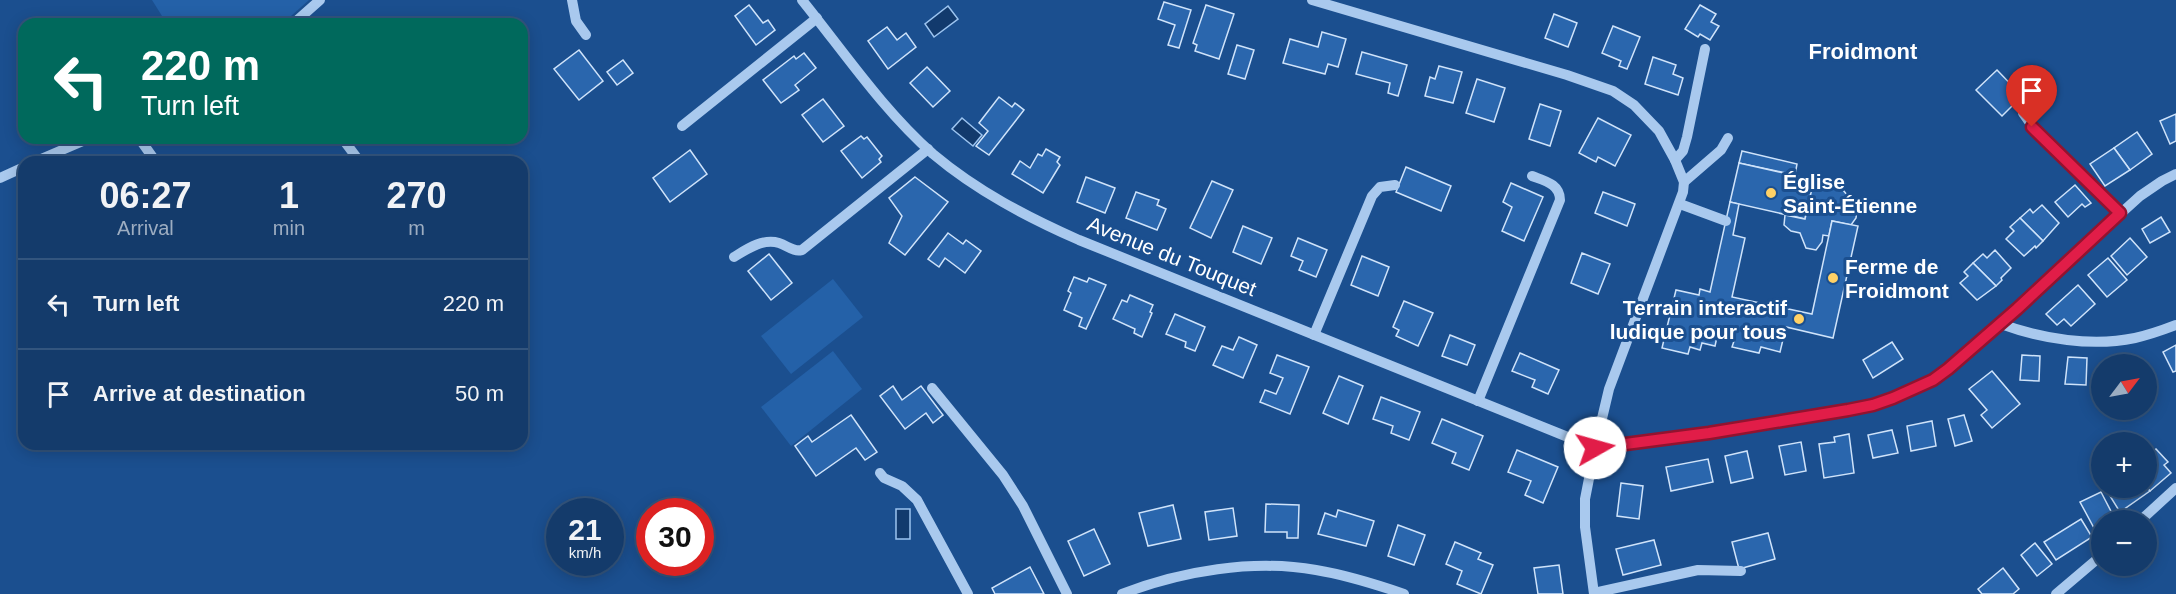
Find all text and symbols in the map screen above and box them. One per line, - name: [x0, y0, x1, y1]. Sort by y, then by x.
- district label: Froidmont: [1809, 39, 1918, 64]
- icon: left: [42, 42, 120, 120]
- text: 220 m: [141, 42, 260, 89]
- pin: [2006, 65, 2057, 127]
- icon: arrive: [2015, 74, 2048, 107]
- text: Turn left: [141, 91, 239, 121]
- place label: Église Saint-Étienne: [1783, 170, 1917, 217]
- text: 06:27: [99, 175, 191, 216]
- text: 1: [279, 175, 299, 216]
- text: 270: [386, 175, 447, 216]
- marker: Église Saint-Étienne: [1764, 186, 1778, 200]
- street label: Avenue du Touquet: [1084, 212, 1260, 300]
- text: Arrival: [117, 217, 174, 239]
- text: min: [273, 217, 305, 239]
- text: m: [408, 217, 425, 239]
- place label: Ferme de Froidmont: [1845, 255, 1949, 302]
- marker: Ferme de Froidmont: [1826, 271, 1840, 285]
- icon: left: [42, 288, 75, 321]
- text: Turn left: [93, 291, 179, 316]
- text: 220 m: [443, 291, 504, 316]
- place label: Terrain interactif ludique pour tous: [1610, 296, 1788, 343]
- marker: Terrain interactif ludique pour tous: [1792, 312, 1806, 326]
- north arrow: [2091, 354, 2157, 420]
- map controls: [2091, 354, 2157, 576]
- icon: arrive: [42, 378, 75, 411]
- text: Arrive at destination: [93, 381, 306, 406]
- text: 50 m: [455, 381, 504, 406]
- position arrow: [1563, 416, 1627, 480]
- button: +: [2091, 432, 2157, 498]
- speed limit sign: 30: [636, 498, 714, 576]
- button: −: [2091, 510, 2157, 576]
- text: 21: [568, 513, 602, 546]
- text: km/h: [569, 544, 601, 561]

